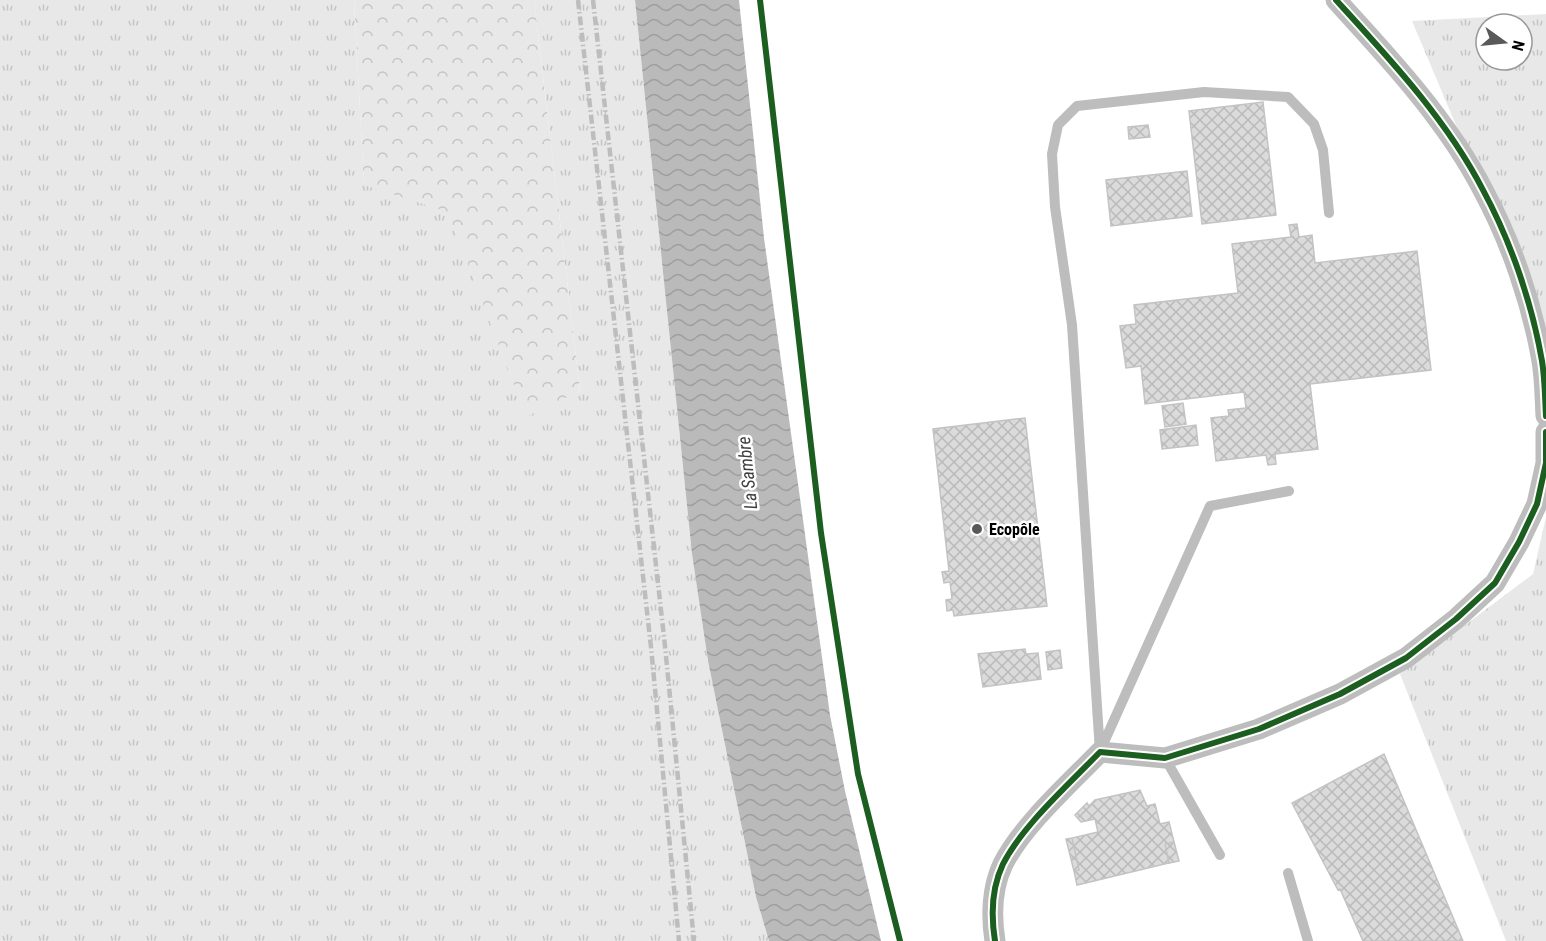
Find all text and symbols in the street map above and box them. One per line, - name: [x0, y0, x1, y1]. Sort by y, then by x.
- north arrow: [1474, 12, 1534, 72]
- text: N: [1508, 39, 1528, 53]
- water label: La Sambre: [733, 435, 761, 511]
- place label: Ecopôle: [989, 520, 1040, 539]
- marker: Ecopôle: [970, 522, 984, 536]

